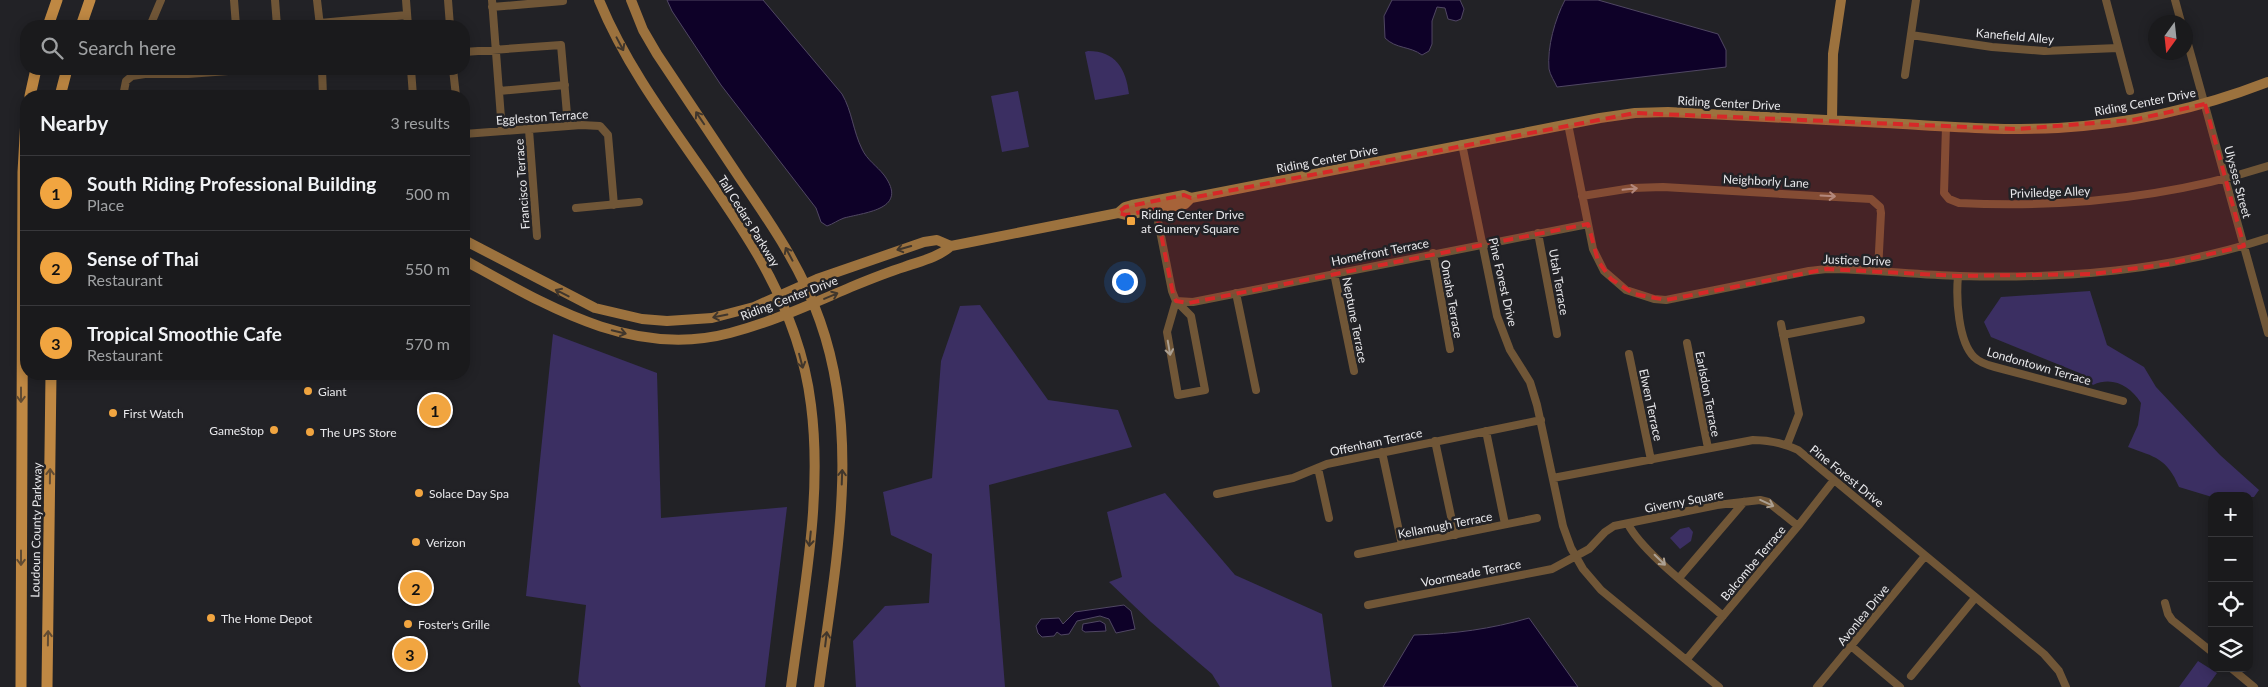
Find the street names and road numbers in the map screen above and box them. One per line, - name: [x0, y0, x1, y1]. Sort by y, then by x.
- street label: Kanefield Alley: [1975, 25, 2056, 47]
- street label: Riding Center Drive: [2093, 85, 2197, 119]
- street label: Riding Center Drive: [1677, 93, 1781, 113]
- street label: Eggleston Terrace: [495, 106, 589, 128]
- street label: Francisco Terrace: [511, 138, 533, 230]
- street label: Riding Center Drive: [1275, 142, 1379, 176]
- street label: Ulysses Street: [2221, 144, 2255, 220]
- street label: Neighborly Lane: [1723, 171, 1809, 191]
- street label: Tall Cedars Parkway: [715, 173, 784, 270]
- street label: Priviledge Alley: [2009, 183, 2091, 201]
- street label: Homefront Terrace: [1330, 235, 1430, 269]
- street label: Pine Forest Drive: [1485, 236, 1521, 328]
- street label: Utah Terrace: [1546, 248, 1572, 316]
- street label: Justice Drive: [1823, 251, 1891, 269]
- street label: Omaha Terrace: [1438, 259, 1466, 339]
- street label: Riding Center Drive: [738, 273, 840, 323]
- street label: Neptune Terrace: [1339, 276, 1371, 364]
- street label: Londontown Terrace: [1985, 344, 2093, 388]
- street label: Earlsdon Terrace: [1692, 350, 1724, 438]
- street label: Elwen Terrace: [1636, 368, 1666, 442]
- street label: Offenham Terrace: [1328, 425, 1424, 459]
- street label: Pine Forest Drive: [1807, 442, 1887, 510]
- street label: Loudoun County Parkway: [27, 461, 45, 598]
- street label: Giverny Square: [1643, 486, 1725, 516]
- street label: Kellamugh Terrace: [1396, 508, 1494, 542]
- street label: Balcombe Terrace: [1717, 523, 1789, 603]
- street label: Voormeade Terrace: [1420, 556, 1522, 590]
- street label: Avonlea Drive: [1834, 582, 1892, 648]

